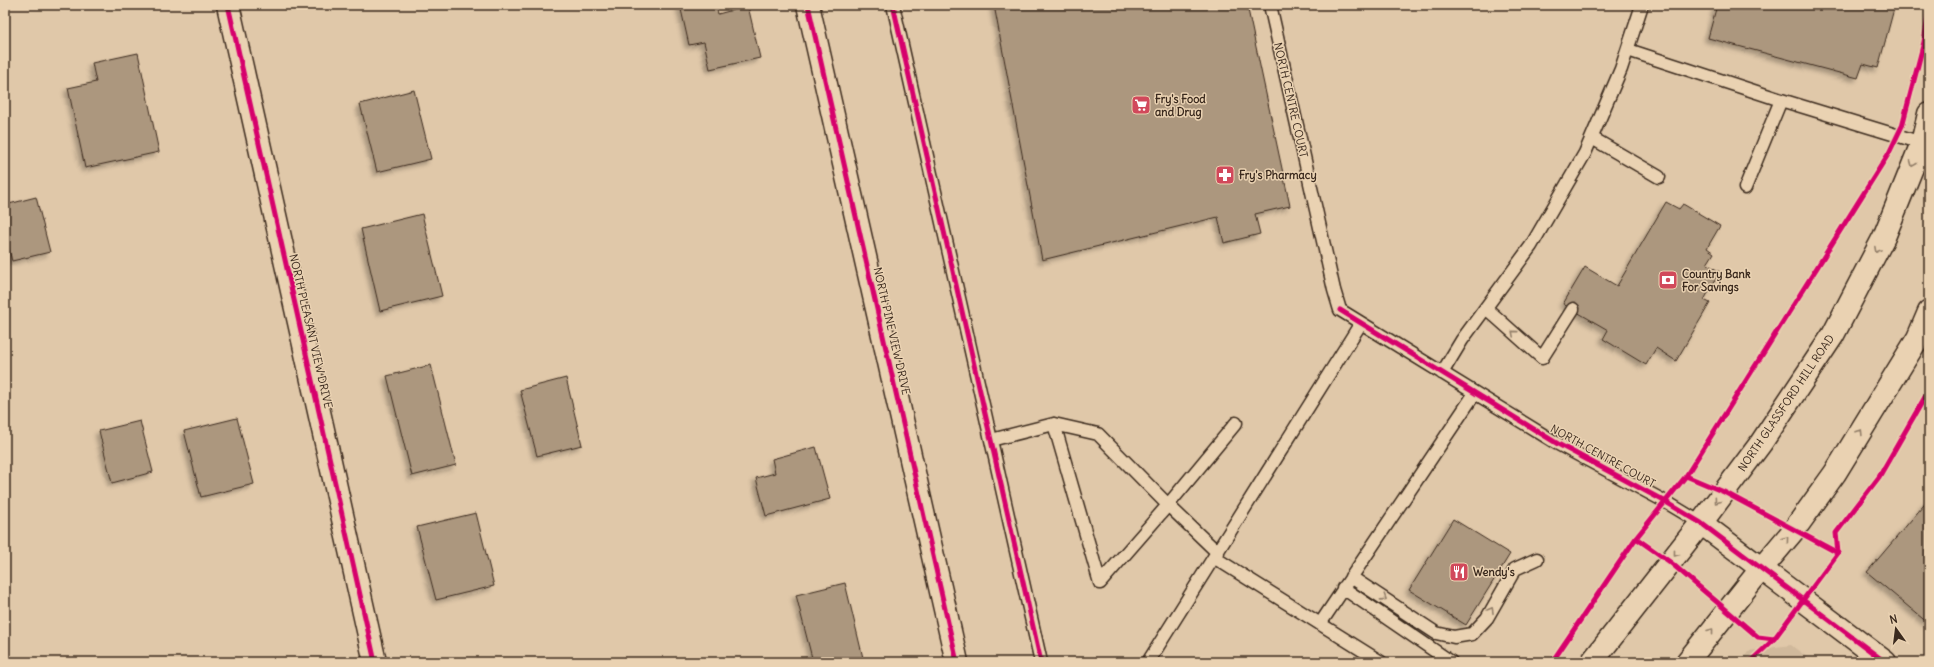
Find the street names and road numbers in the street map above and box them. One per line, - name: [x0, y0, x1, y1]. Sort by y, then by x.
- street label: NORTH CENTRE COURT: [1271, 41, 1311, 159]
- street label: NORTH PLEASANT VIEW DRIVE: [286, 252, 336, 410]
- street label: NORTH PINE VIEW DRIVE: [870, 266, 914, 396]
- street label: NORTH GLASSFORD HILL ROAD: [1735, 332, 1837, 474]
- street label: NORTH CENTRE COURT: [1548, 421, 1658, 491]

